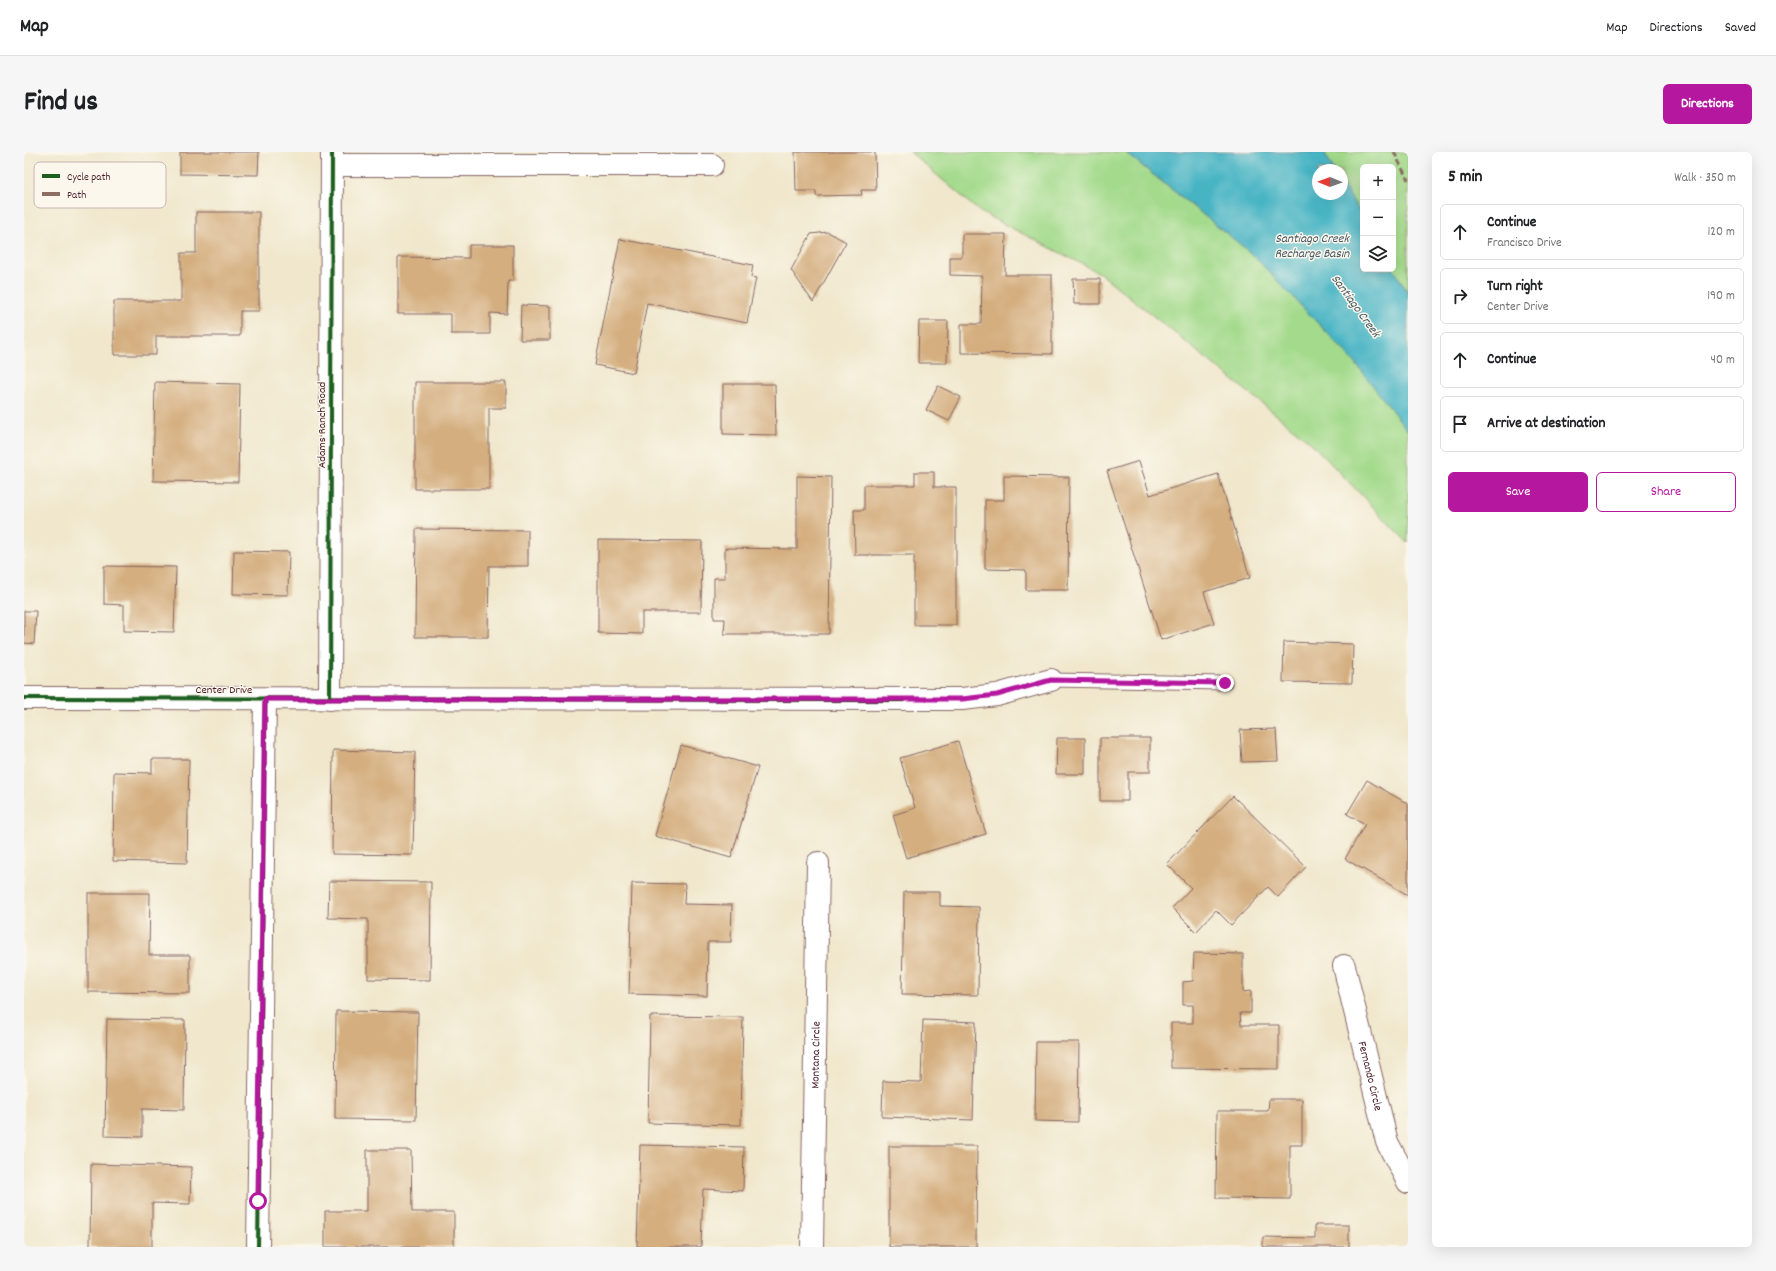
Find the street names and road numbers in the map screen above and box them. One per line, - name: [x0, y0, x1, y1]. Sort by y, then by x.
- street label: Adams Ranch Road: [314, 382, 331, 468]
- street label: Center Drive: [196, 682, 252, 699]
- street label: Montana Circle: [807, 1021, 826, 1089]
- street label: Fernando Circle: [1353, 1040, 1386, 1113]

